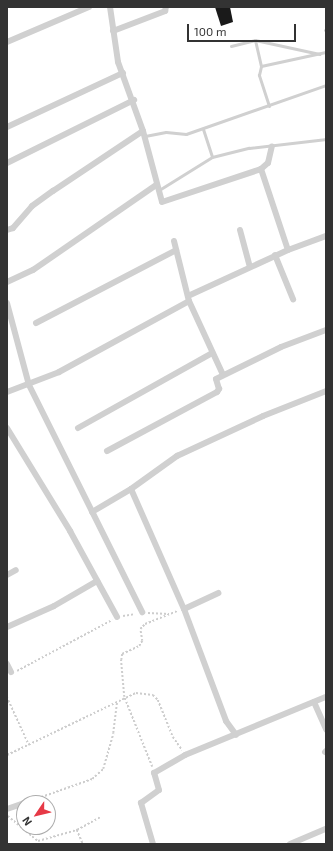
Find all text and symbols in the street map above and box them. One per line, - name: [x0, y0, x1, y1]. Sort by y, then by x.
- scale bar: [189, 16, 298, 42]
- text: 100 m: [194, 24, 226, 38]
- north arrow: [16, 795, 56, 835]
- text: N: [19, 815, 34, 829]

